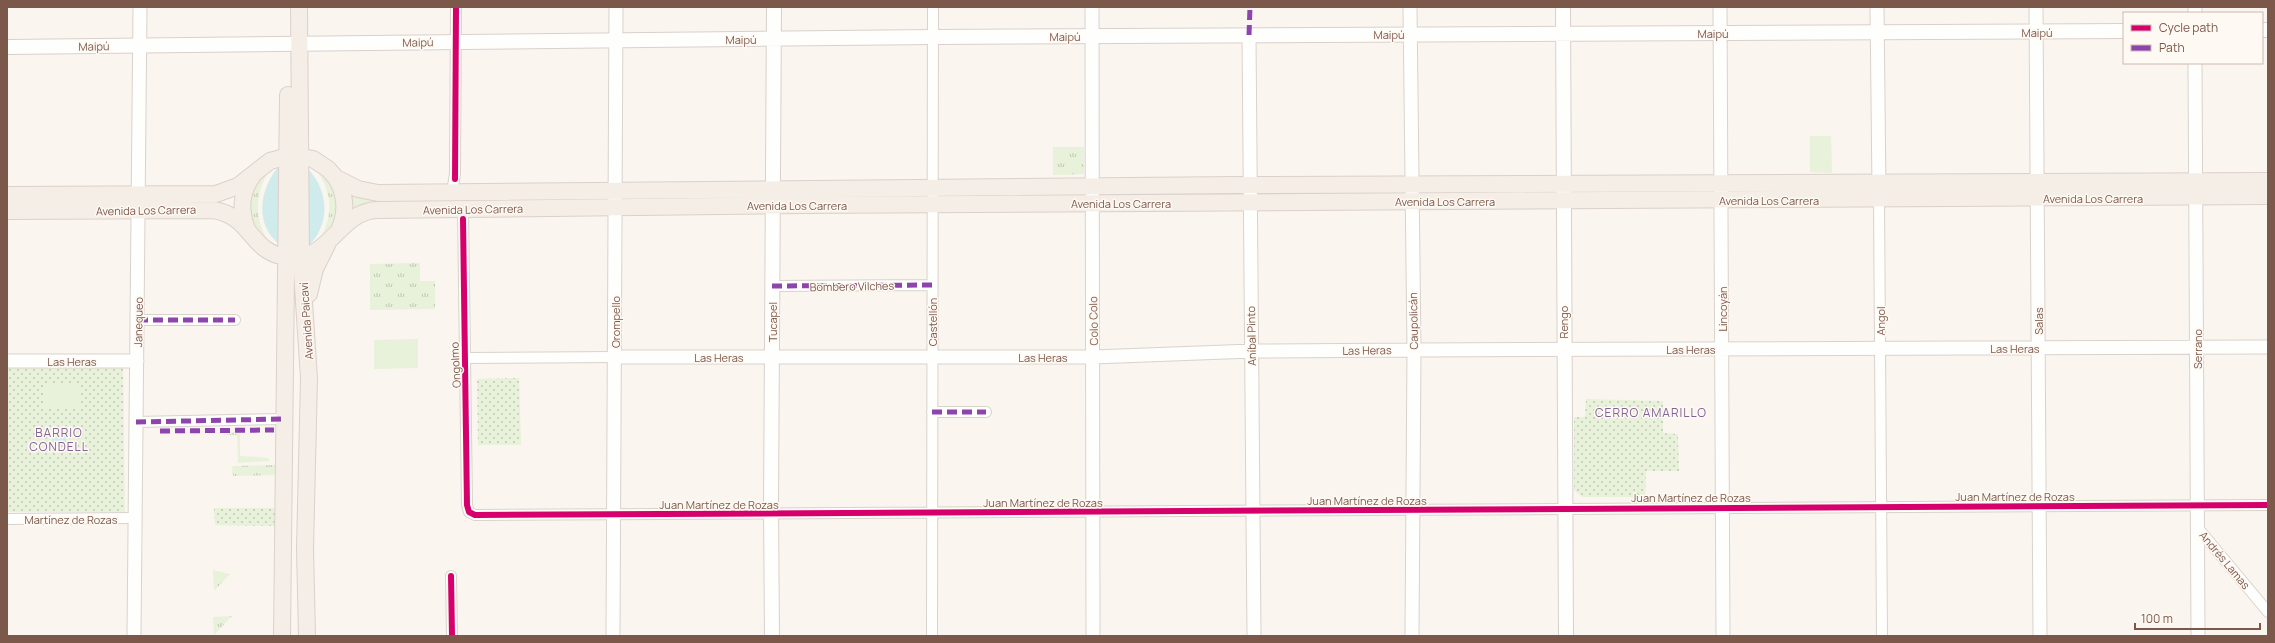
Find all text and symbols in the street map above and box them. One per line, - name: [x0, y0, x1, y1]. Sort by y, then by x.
- legend: [2123, 12, 2263, 64]
- text: Cycle path: [2159, 19, 2218, 36]
- street label: Maipú: [2022, 25, 2052, 40]
- street label: Maipú: [1698, 26, 1728, 41]
- street label: Maipú: [1374, 27, 1404, 42]
- street label: Maipú: [1050, 29, 1080, 44]
- street label: Maipú: [726, 32, 756, 47]
- street label: Maipú: [402, 34, 434, 50]
- street label: Maipú: [78, 38, 110, 54]
- text: Path: [2159, 39, 2185, 56]
- street label: Avenida Los Carrera: [2043, 191, 2143, 206]
- street label: Avenida Los Carrera: [1719, 193, 1819, 208]
- street label: Avenida Los Carrera: [1395, 194, 1495, 209]
- street label: Avenida Los Carrera: [1071, 196, 1171, 211]
- street label: Avenida Los Carrera: [747, 198, 847, 213]
- street label: Avenida Los Carrera: [423, 201, 523, 217]
- street label: Avenida Los Carrera: [96, 202, 196, 218]
- street label: Bombero Vilches: [810, 278, 895, 294]
- street label: Avenida Paicaví: [296, 282, 316, 360]
- street label: Lincoyán: [1715, 286, 1730, 332]
- street label: Caupolicán: [1405, 292, 1421, 350]
- street label: Orompello: [608, 295, 623, 348]
- street label: Janequeo: [130, 296, 146, 347]
- street label: Colo Colo: [1085, 296, 1101, 346]
- street label: Castellón: [925, 298, 940, 346]
- street label: Tucapel: [765, 302, 780, 342]
- street label: Aníbal Pinto: [1243, 305, 1259, 366]
- street label: Rengo: [1556, 305, 1571, 338]
- street label: Angol: [1873, 306, 1888, 336]
- street label: Salas: [2031, 307, 2046, 335]
- street label: Serrano: [2190, 328, 2205, 369]
- street label: Ongolmo: [446, 341, 464, 388]
- street label: Las Heras: [1990, 341, 2040, 356]
- street label: Las Heras: [1342, 342, 1392, 358]
- street label: Las Heras: [1666, 342, 1716, 357]
- street label: Las Heras: [694, 350, 744, 365]
- street label: Las Heras: [1018, 350, 1068, 365]
- street label: Las Heras: [47, 354, 97, 369]
- district label: CERRO AMARILLO: [1595, 404, 1707, 421]
- district label: BARRIO CONDELL: [29, 424, 89, 455]
- street label: Juan Martínez de Rozas: [1955, 489, 2075, 504]
- street label: Juan Martínez de Rozas: [1631, 490, 1751, 505]
- street label: Juan Martínez de Rozas: [1307, 493, 1427, 508]
- street label: Juan Martínez de Rozas: [983, 495, 1103, 510]
- street label: Juan Martínez de Rozas: [659, 497, 779, 512]
- street label: Martínez de Rozas: [25, 512, 118, 527]
- street label: Andrés Lamas: [2196, 528, 2254, 592]
- scale bar: [2135, 605, 2260, 631]
- text: 100 m: [2141, 610, 2173, 627]

